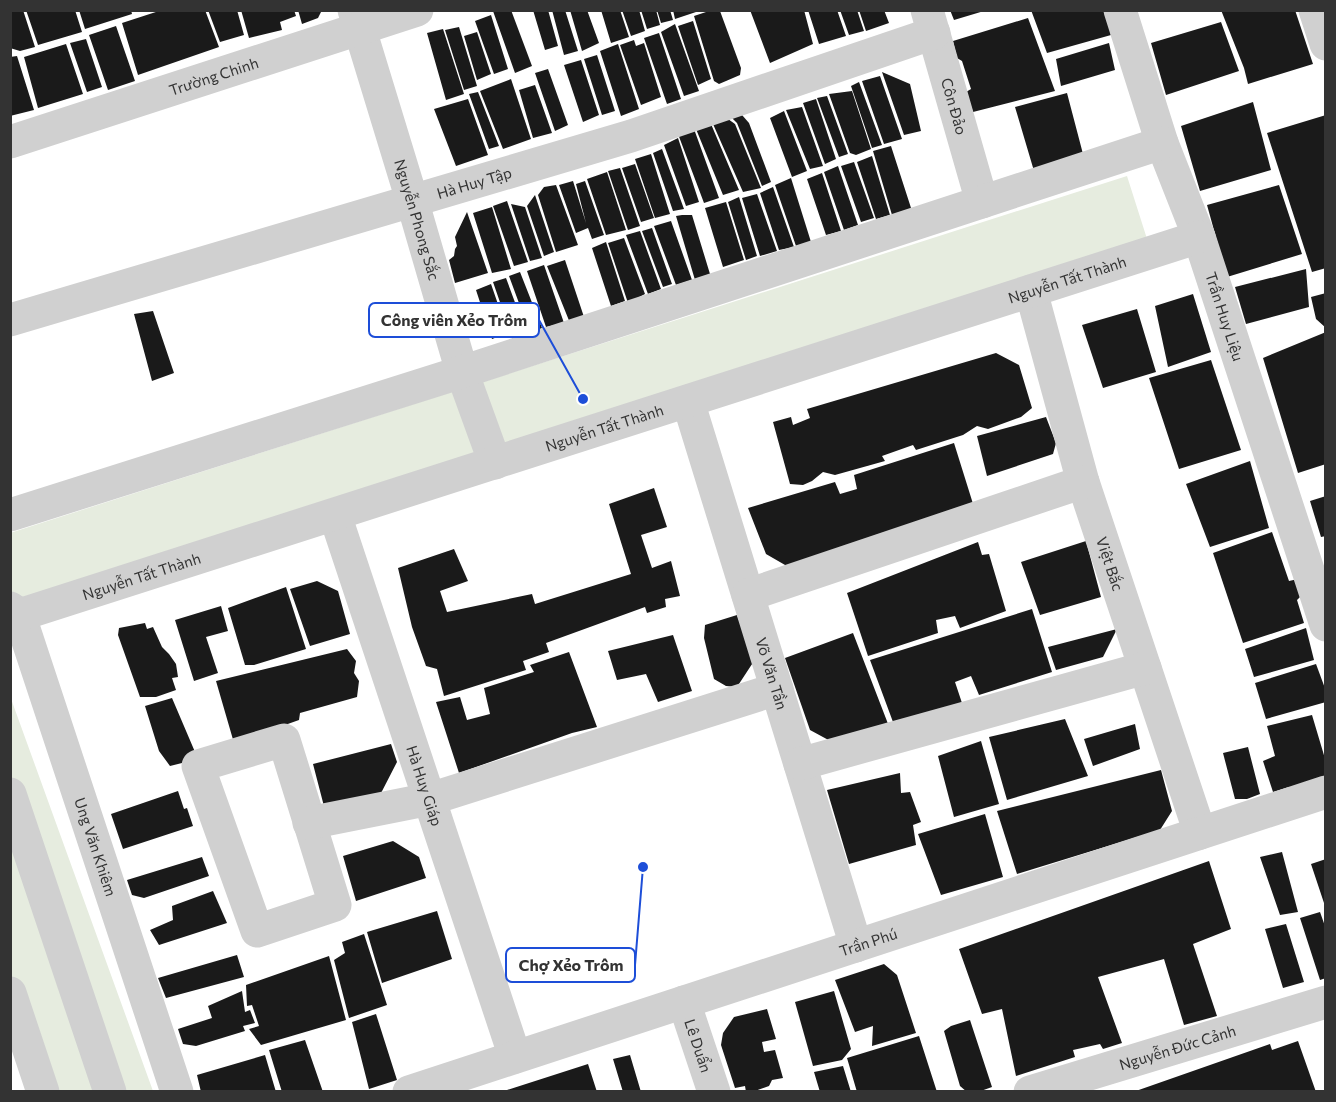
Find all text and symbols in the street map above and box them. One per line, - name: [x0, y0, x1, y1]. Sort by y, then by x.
- street label: Trường Chinh: [167, 53, 261, 99]
- street label: Côn Đảo: [938, 76, 971, 137]
- street label: Nguyễn Phong Sắc: [391, 157, 444, 282]
- street label: Hà Huy Tập: [435, 163, 514, 202]
- street label: Nguyễn Tất Thành: [1006, 252, 1128, 307]
- street label: Trần Huy Liệu: [1202, 270, 1248, 363]
- callout: Công viên Xẻo Trôm: [369, 303, 539, 337]
- text: Công viên Xẻo Trôm: [381, 310, 527, 329]
- street label: Nguyễn Tất Thành: [543, 400, 666, 455]
- street label: Việt Bắc: [1093, 534, 1128, 593]
- street label: Nguyễn Tất Thành: [80, 549, 203, 603]
- street label: Võ Văn Tần: [752, 635, 792, 712]
- street label: Hà Huy Giáp: [403, 743, 447, 828]
- street label: Ung Văn Khiêm: [71, 795, 121, 898]
- street label: Trần Phú: [837, 924, 899, 960]
- callout: Chợ Xẻo Trôm: [506, 948, 635, 982]
- text: Chợ Xẻo Trôm: [519, 955, 624, 975]
- street label: Lê Duẩn: [681, 1017, 716, 1075]
- street label: Nguyễn Đức Cảnh: [1117, 1021, 1238, 1073]

